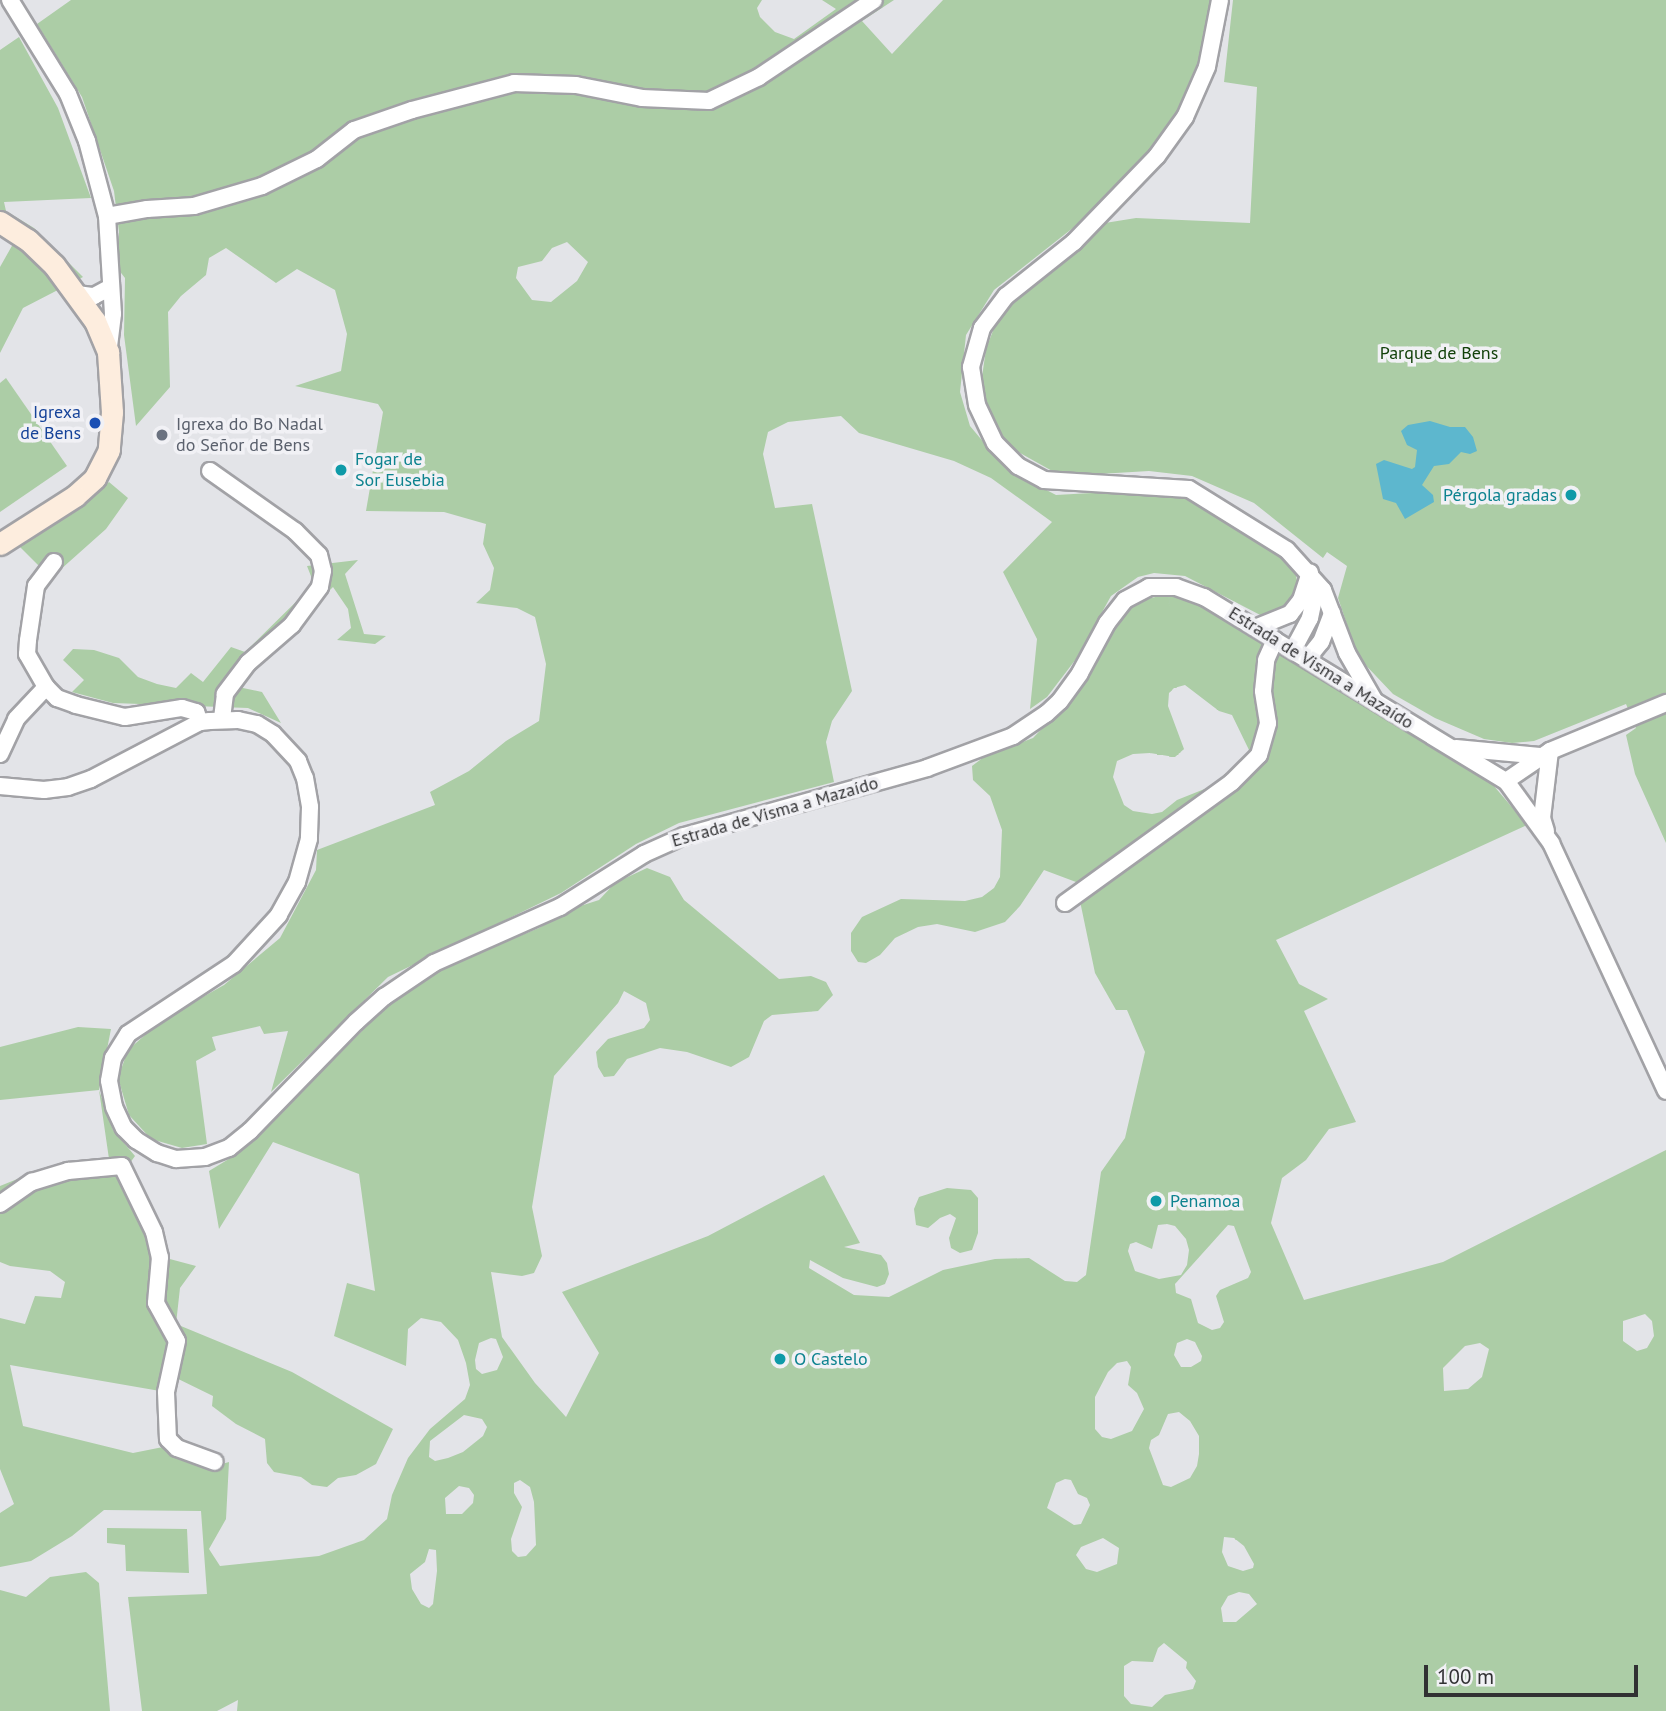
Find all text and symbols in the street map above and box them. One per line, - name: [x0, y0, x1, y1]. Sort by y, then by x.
- park label: Parque de Bens: [1380, 342, 1498, 364]
- place label: Igrexa de Bens: [20, 402, 81, 444]
- place label: Igrexa do Bo Nadal do Señor de Bens: [176, 414, 323, 457]
- marker: Igrexa de Bens: [87, 415, 103, 431]
- marker: Igrexa do Bo Nadal do Señor de Bens: [154, 427, 170, 443]
- place label: Fogar de Sor Eusebia: [355, 449, 445, 491]
- marker: Fogar de Sor Eusebia: [333, 462, 349, 478]
- place label: Pérgola gradas: [1443, 484, 1557, 506]
- marker: Pérgola gradas: [1563, 487, 1579, 503]
- street label: Estrada de Visma a Mazaído: [1224, 602, 1418, 734]
- street label: Estrada de Visma a Mazaído: [669, 772, 881, 852]
- place label: Penamoa: [1170, 1190, 1241, 1212]
- marker: Penamoa: [1148, 1193, 1164, 1209]
- place label: O Castelo: [794, 1348, 868, 1370]
- marker: O Castelo: [772, 1351, 788, 1367]
- scale bar: [1428, 1652, 1642, 1696]
- text: 100 m: [1437, 1663, 1494, 1690]

